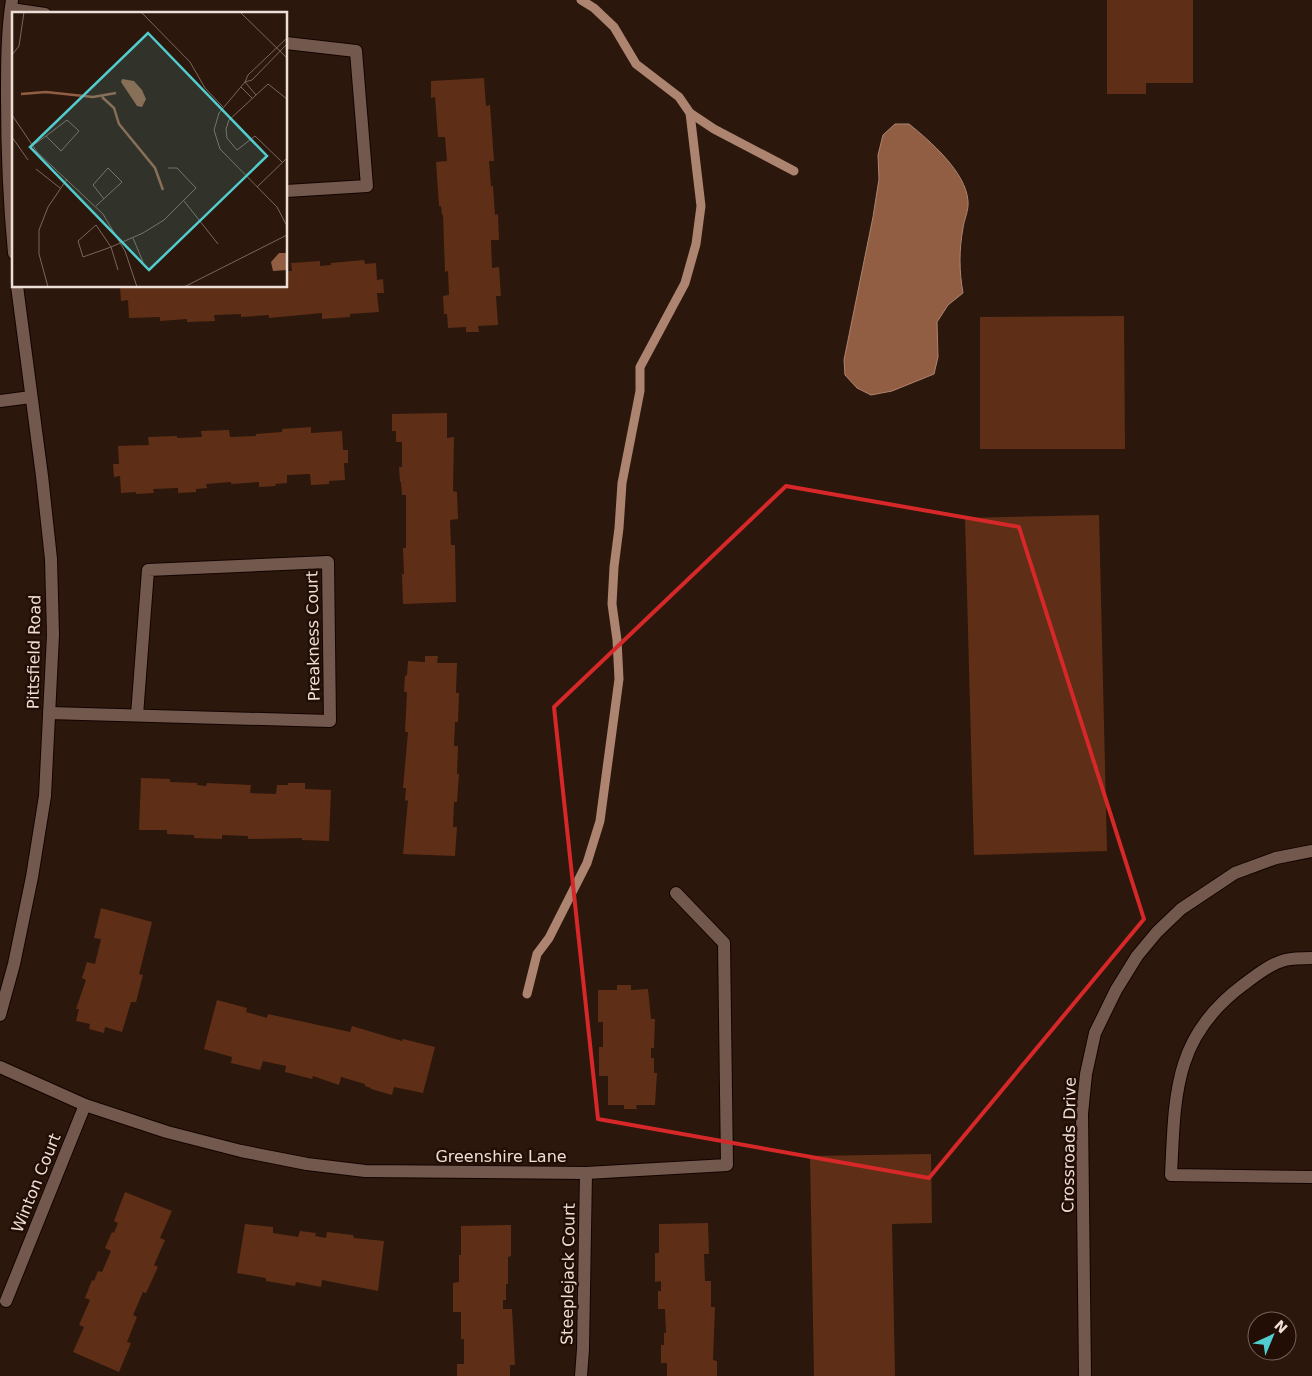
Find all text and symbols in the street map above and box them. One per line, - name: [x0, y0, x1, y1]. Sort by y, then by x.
- inset map: [12, 12, 288, 288]
- street label: Preakness Court: [302, 571, 324, 701]
- street label: Pittsfield Road: [24, 595, 44, 709]
- street label: Crossroads Drive: [1058, 1077, 1080, 1213]
- street label: Winton Court: [7, 1131, 65, 1235]
- street label: Greenshire Lane: [435, 1147, 567, 1166]
- street label: Steeplejack Court: [557, 1203, 579, 1345]
- north arrow: [1247, 1311, 1297, 1361]
- text: N: [1271, 1317, 1291, 1336]

